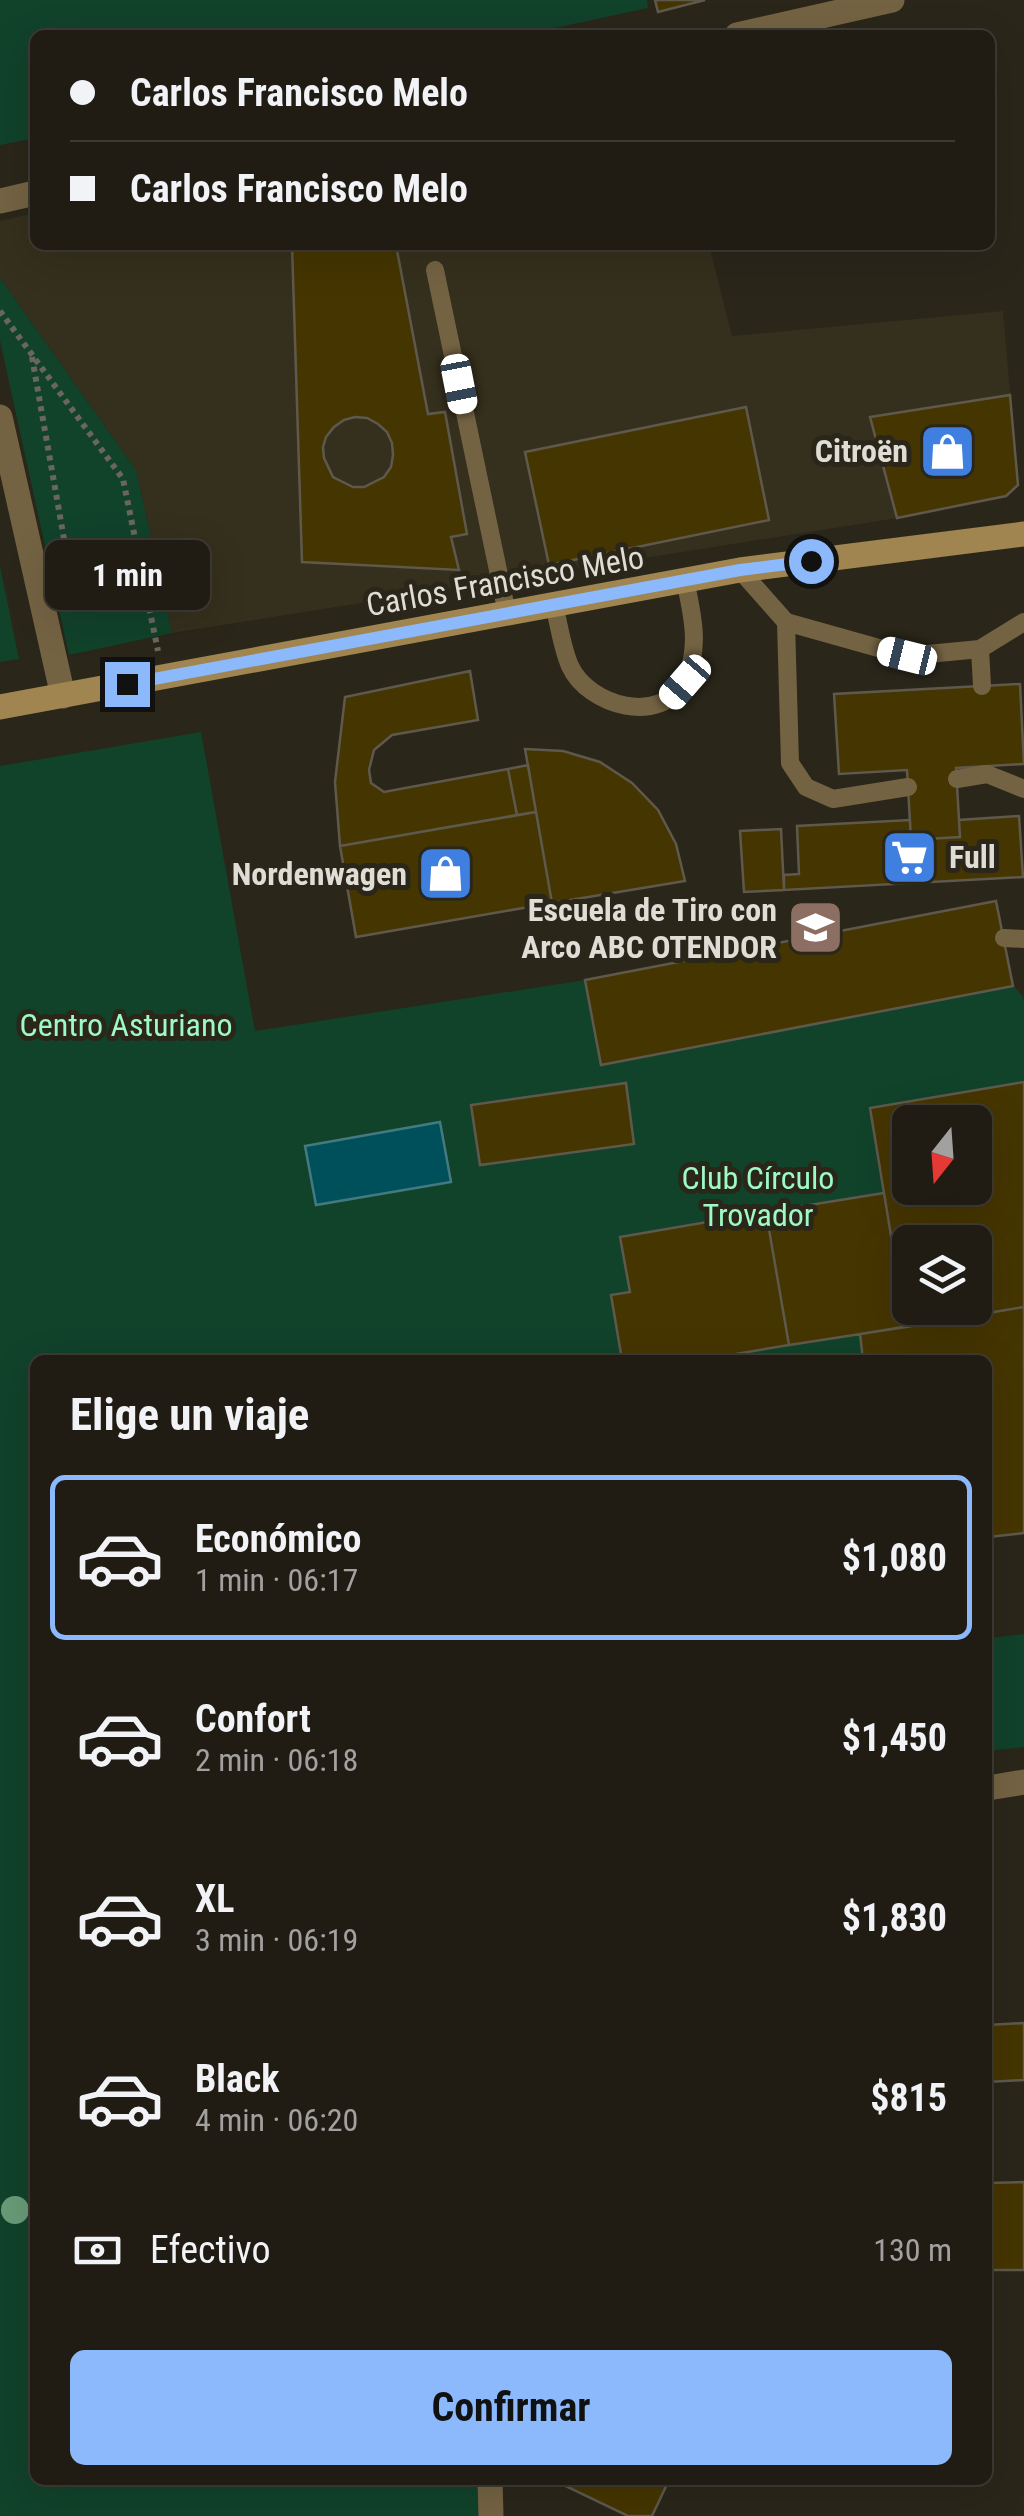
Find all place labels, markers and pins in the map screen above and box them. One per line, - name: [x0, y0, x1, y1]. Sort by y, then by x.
- shop icon: Citroën: [917, 421, 977, 481]
- place label: Citroën: [815, 432, 908, 470]
- supermarket icon: Full: [880, 827, 940, 887]
- place label: Full: [949, 838, 996, 876]
- shop icon: Nordenwagen: [416, 844, 476, 904]
- place label: Nordenwagen: [232, 855, 407, 893]
- place label: Escuela de Tiro con Arco ABC OTENDOR: [521, 891, 777, 966]
- school or university icon: Escuela de Tiro con Arco ABC OTENDOR: [786, 898, 846, 958]

